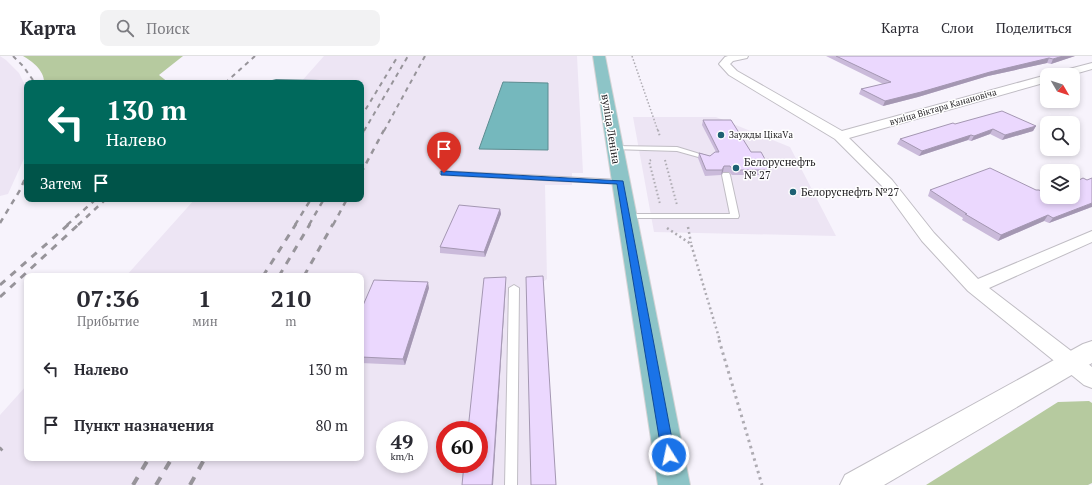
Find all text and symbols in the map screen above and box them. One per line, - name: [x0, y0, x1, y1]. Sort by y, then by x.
- search box: [100, 10, 380, 46]
- text: Карта: [20, 15, 76, 40]
- icon: search: [114, 17, 136, 39]
- text: Поиск: [146, 18, 190, 38]
- text: Карта: [881, 18, 919, 37]
- text: Слои: [941, 18, 974, 37]
- text: Поделиться: [996, 18, 1072, 37]
- north arrow: [1040, 68, 1080, 108]
- map controls: [1040, 68, 1080, 204]
- street label: вуліца Віктара Канановіча: [888, 86, 998, 128]
- text: 130 m: [106, 91, 187, 128]
- street label: вуліца Леніна: [599, 93, 623, 165]
- icon: left: [40, 96, 92, 148]
- button: search: [1040, 116, 1080, 156]
- text: Налево: [106, 127, 166, 151]
- place label: Заужды ЦікаVа: [729, 129, 794, 141]
- marker: Заужды ЦікаVа: [716, 130, 726, 140]
- pin: [427, 132, 461, 173]
- icon: arrive: [433, 138, 455, 160]
- place label: Белоруснефть № 27: [744, 155, 816, 182]
- marker: Белоруснефть № 27: [731, 163, 741, 173]
- button: layers: [1040, 164, 1080, 204]
- icon: arrive: [90, 172, 112, 194]
- text: Затем: [40, 173, 82, 193]
- place label: Белоруснефть №27: [801, 185, 899, 199]
- marker: Белоруснефть №27: [788, 187, 798, 197]
- text: 07:36: [77, 282, 139, 314]
- text: 1: [198, 282, 212, 314]
- text: 210: [270, 282, 311, 314]
- text: Прибытие: [77, 312, 139, 330]
- text: мин: [192, 312, 218, 330]
- text: m: [285, 312, 296, 330]
- icon: left: [40, 358, 62, 380]
- text: Налево: [74, 359, 128, 379]
- text: 130 m: [307, 359, 348, 379]
- icon: arrive: [40, 414, 62, 436]
- text: Пункт назначения: [74, 415, 214, 435]
- text: 80 m: [315, 415, 348, 435]
- speed limit sign: 60: [436, 421, 488, 473]
- text: 49: [391, 428, 413, 455]
- position arrow: [648, 434, 690, 476]
- text: km/h: [390, 450, 414, 463]

